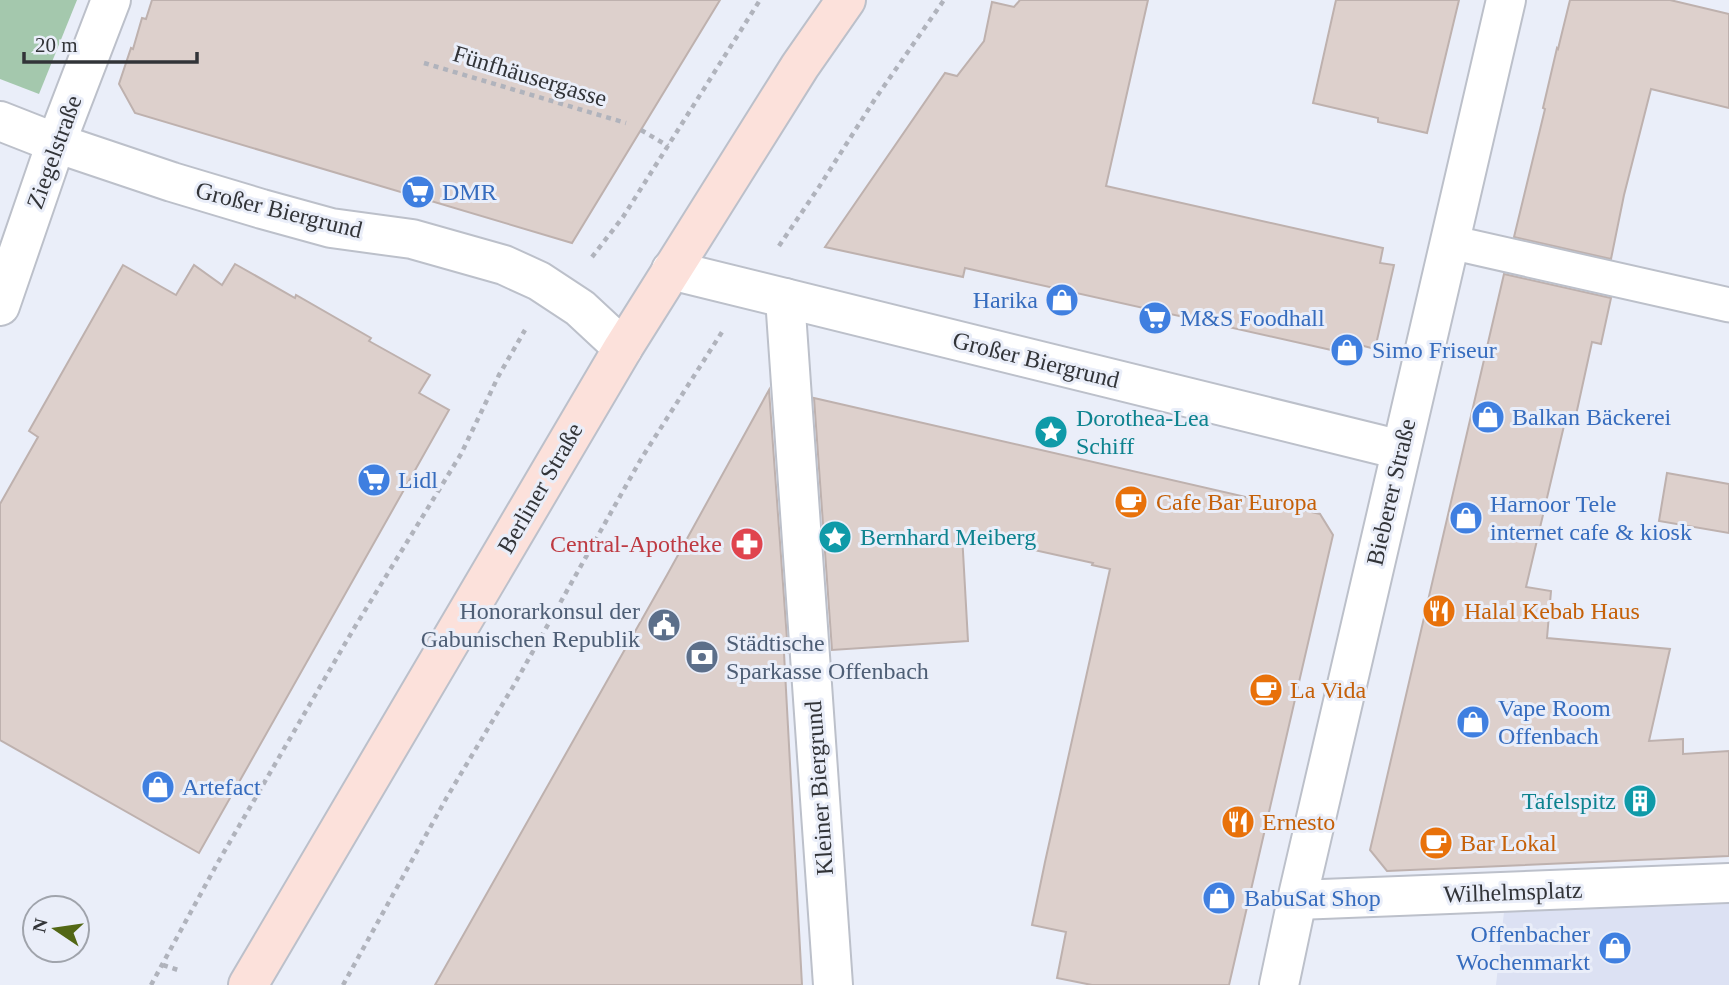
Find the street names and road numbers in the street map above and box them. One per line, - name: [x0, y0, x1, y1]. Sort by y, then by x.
- street label: Fünfhäusergasse: [450, 40, 610, 112]
- street label: Ziegelstraße: [22, 92, 86, 212]
- street label: Großer Biergrund: [193, 177, 365, 243]
- street label: Großer Biergrund: [950, 327, 1122, 393]
- street label: Bieberer Straße: [1361, 416, 1421, 568]
- street label: Berliner Straße: [492, 418, 588, 558]
- street label: Kleiner Biergrund: [800, 700, 838, 876]
- street label: Wilhelmsplatz: [1443, 877, 1583, 907]

